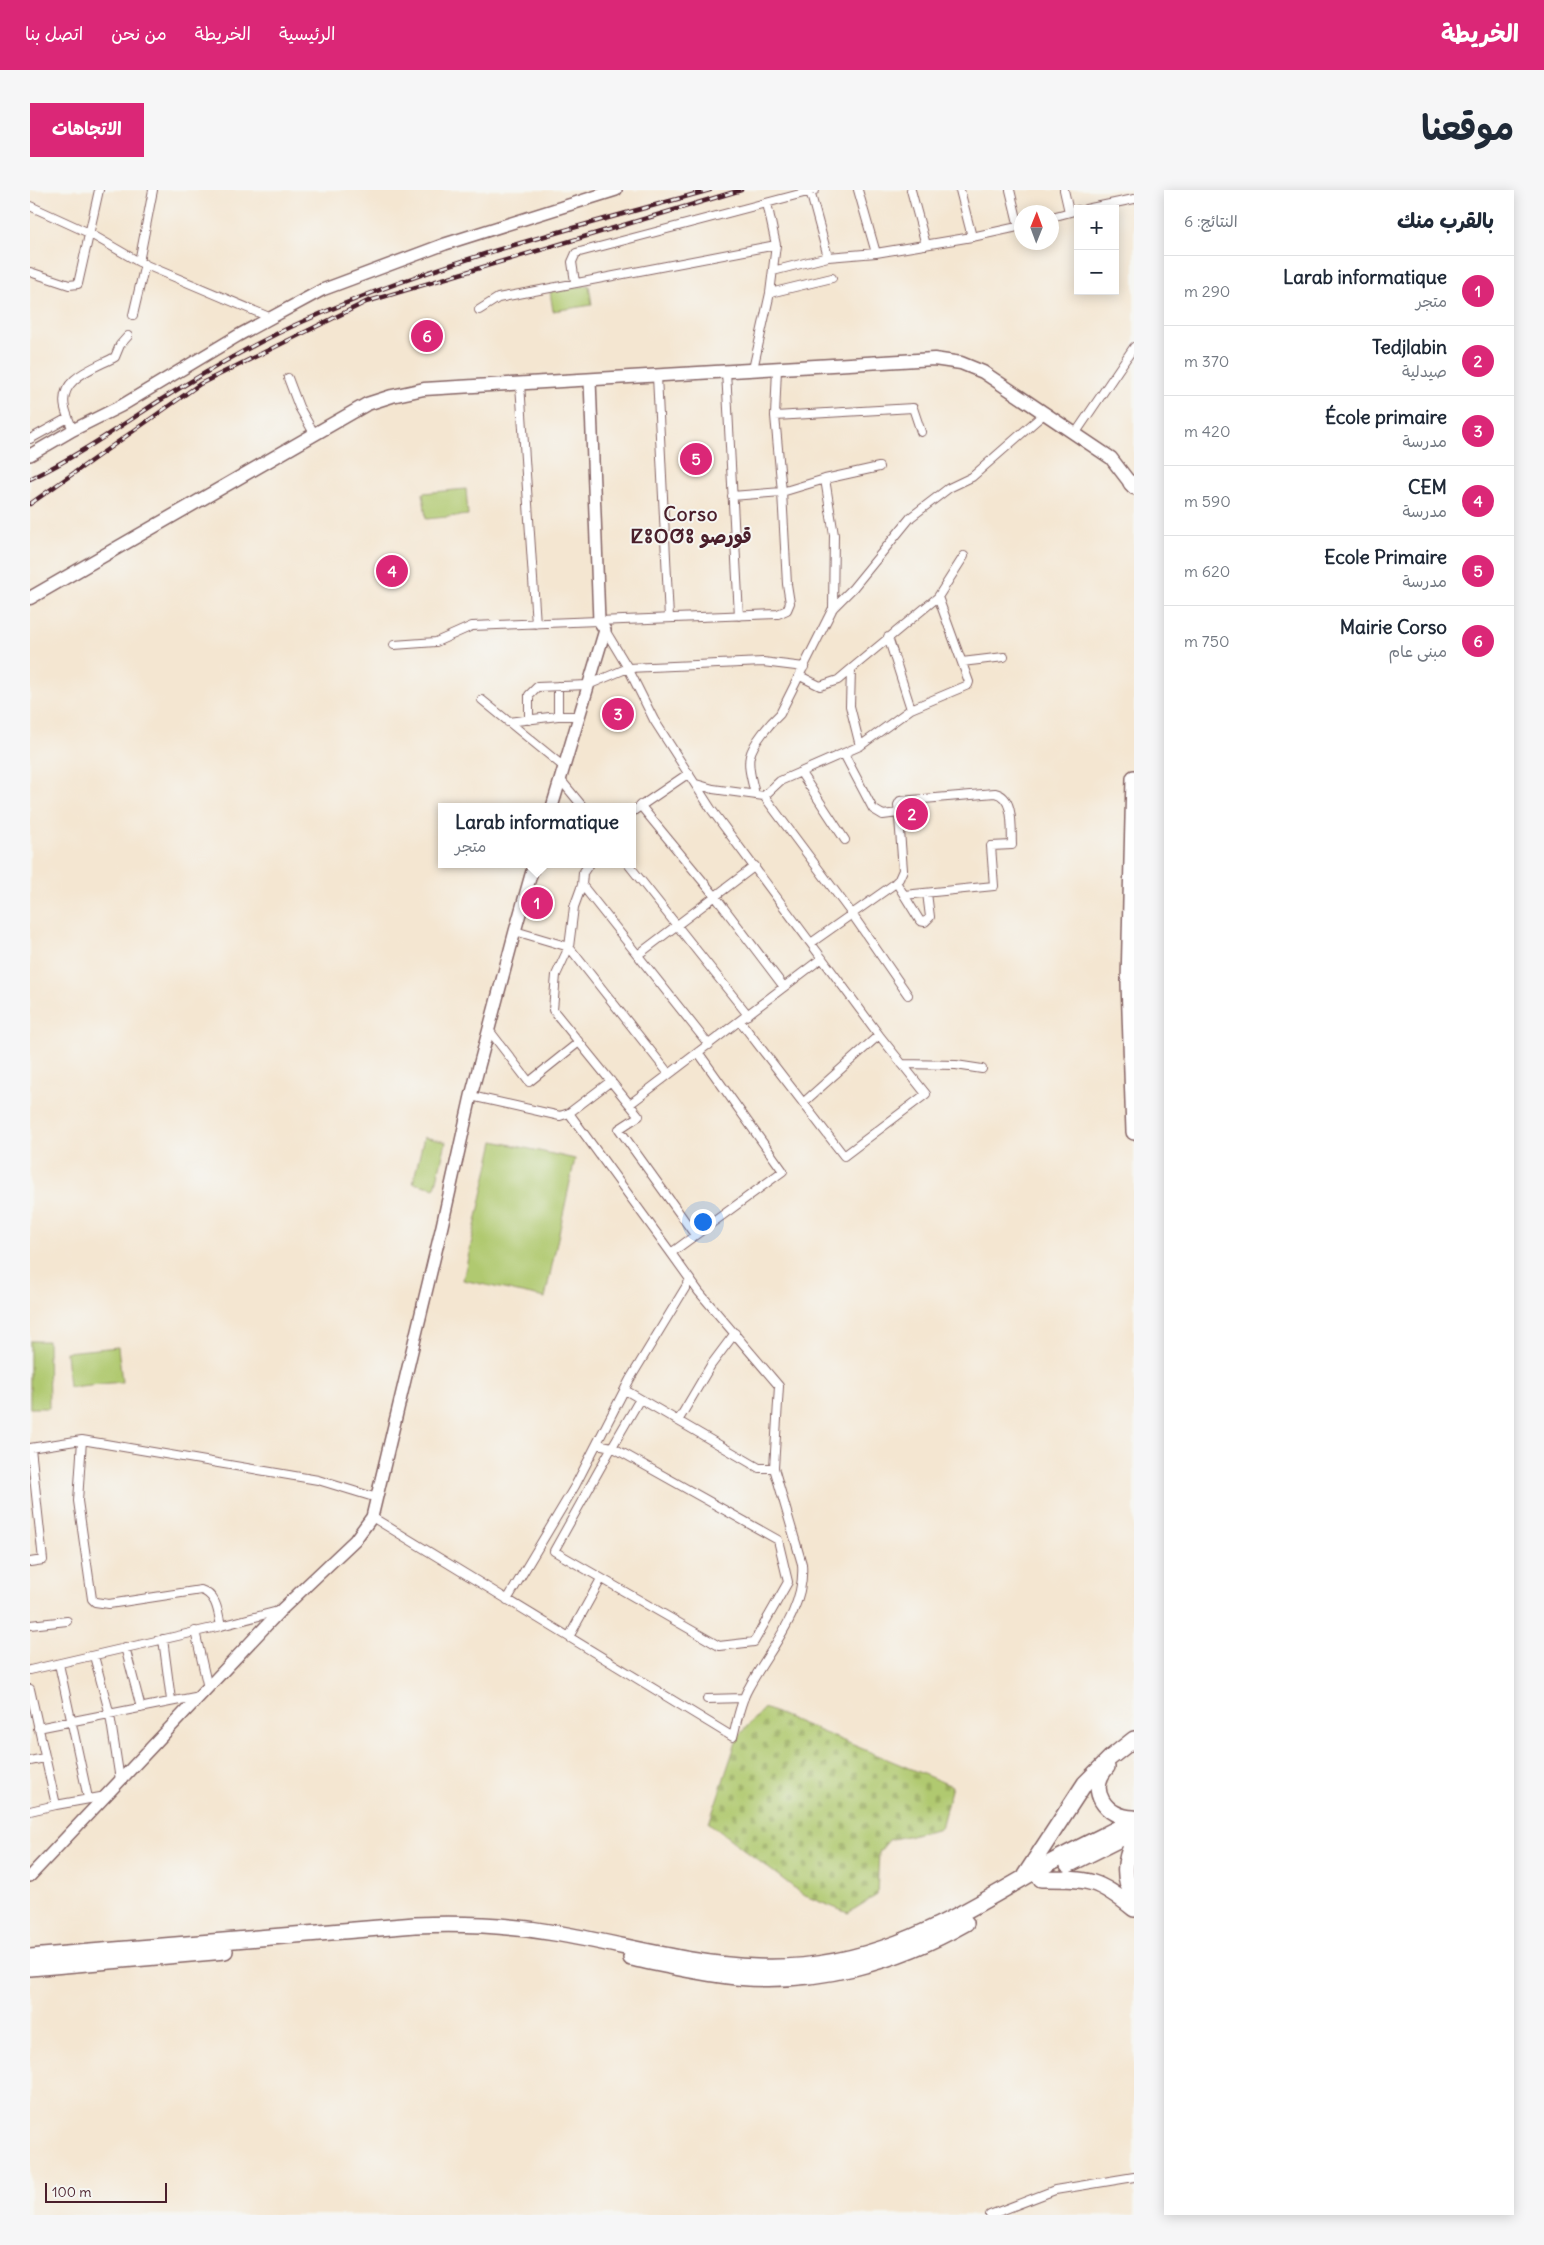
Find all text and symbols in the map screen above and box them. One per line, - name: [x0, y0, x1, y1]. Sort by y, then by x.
- text: الخريطة: [1441, 18, 1519, 48]
- text: اتصل بنا: [25, 22, 83, 45]
- text: من نحن: [111, 22, 167, 45]
- text: الخريطة: [195, 22, 251, 45]
- text: الرئيسية: [279, 22, 336, 45]
- button: الاتجاهات: [30, 103, 144, 157]
- text: موقعنا: [1421, 105, 1514, 149]
- north arrow: [1014, 205, 1059, 250]
- map controls: [1074, 205, 1119, 295]
- button: +: [1074, 205, 1119, 250]
- text: بالقرب منك: [1397, 207, 1494, 234]
- text: النتائج: 6: [1184, 211, 1238, 231]
- button: −: [1074, 250, 1119, 295]
- text: Larab informatique: [1283, 265, 1447, 289]
- text: 290 m: [1184, 281, 1230, 301]
- text: 1: [1475, 281, 1481, 301]
- text: متجر: [1416, 291, 1447, 311]
- pin: 6: [411, 317, 443, 355]
- text: Tedjlabin: [1372, 335, 1447, 359]
- text: 370 m: [1184, 351, 1229, 371]
- text: 2: [1474, 351, 1482, 371]
- text: صيدلية: [1402, 361, 1447, 381]
- text: École primaire: [1325, 405, 1447, 429]
- text: 420 m: [1184, 421, 1230, 441]
- text: 3: [1473, 421, 1483, 441]
- text: مدرسة: [1402, 431, 1447, 451]
- pin: 5: [680, 440, 712, 478]
- text: CEM: [1408, 475, 1447, 499]
- text: 590 m: [1184, 491, 1231, 511]
- text: 4: [1473, 491, 1483, 511]
- text: مدرسة: [1402, 501, 1447, 521]
- district label: Corso ⵇⵓⵔⵚⵓ قورصو: [630, 502, 752, 549]
- text: Ecole Primaire: [1324, 545, 1447, 569]
- pin: 4: [376, 552, 408, 590]
- text: 620 m: [1184, 561, 1230, 581]
- text: 5: [1473, 561, 1483, 581]
- text: مدرسة: [1402, 571, 1447, 591]
- text: Mairie Corso: [1340, 615, 1447, 639]
- text: 750 m: [1184, 631, 1229, 651]
- text: 6: [1473, 631, 1483, 651]
- text: مبنى عام: [1388, 641, 1447, 661]
- pin: 3: [602, 695, 634, 733]
- pin: 2: [896, 795, 928, 833]
- popup: [438, 803, 636, 868]
- text: Larab informatique: [455, 810, 619, 834]
- text: متجر: [455, 836, 486, 856]
- pin: 1: [521, 884, 553, 922]
- your location: [690, 1209, 716, 1235]
- scale bar: [45, 2180, 168, 2203]
- text: 100 m: [52, 2183, 92, 2201]

